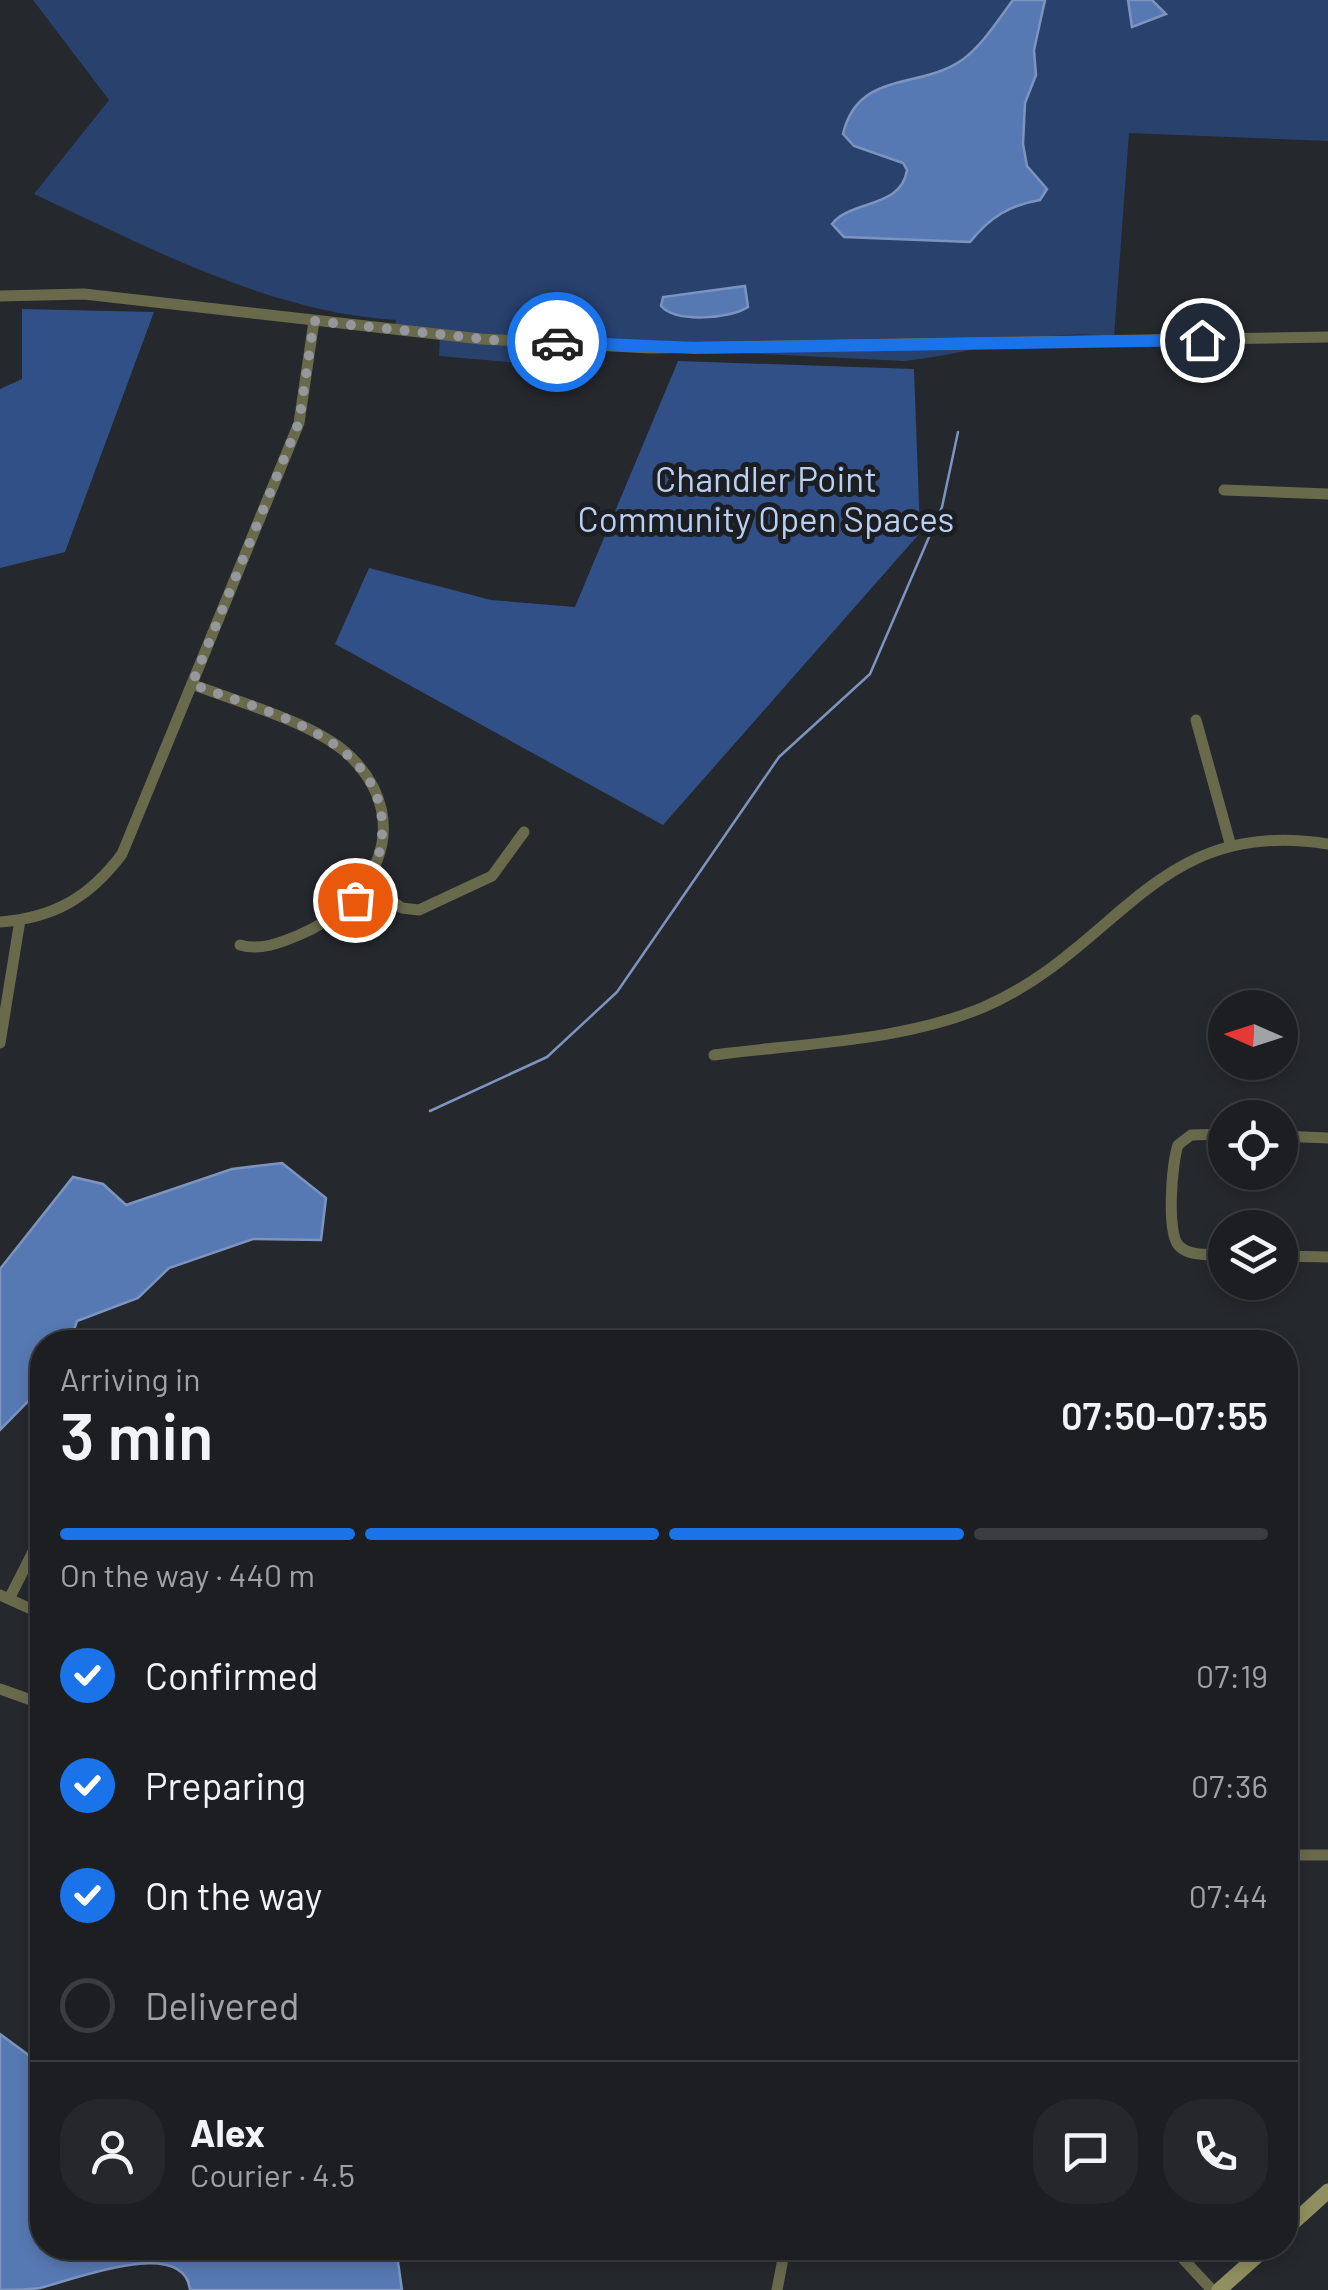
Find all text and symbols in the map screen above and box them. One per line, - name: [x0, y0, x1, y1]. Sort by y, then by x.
- courier: [507, 292, 607, 392]
- pin: [1160, 298, 1245, 383]
- icon: home: [1175, 313, 1230, 368]
- icon: car: [530, 315, 585, 370]
- park label: Chandler Point Community Open Spaces: [578, 457, 954, 539]
- pin: [313, 858, 398, 943]
- icon: bag: [328, 873, 383, 928]
- north arrow: [1208, 990, 1298, 1080]
- map controls: [1208, 990, 1298, 1300]
- button: locate: [1208, 1100, 1298, 1190]
- button: layers: [1208, 1210, 1298, 1300]
- text: Arriving in: [60, 1359, 200, 1397]
- text: 07:50–07:55: [1061, 1392, 1268, 1438]
- text: 3 min: [60, 1395, 213, 1473]
- text: On the way · 440 m: [60, 1555, 315, 1593]
- icon: check: [60, 1648, 115, 1703]
- text: Confirmed: [145, 1652, 318, 1698]
- text: 07:19: [1196, 1656, 1268, 1694]
- icon: check: [60, 1758, 115, 1813]
- text: Preparing: [145, 1762, 306, 1808]
- text: 07:36: [1191, 1766, 1268, 1804]
- icon: check: [60, 1868, 115, 1923]
- text: On the way: [145, 1872, 322, 1918]
- text: 07:44: [1189, 1876, 1268, 1914]
- text: Delivered: [145, 1982, 299, 2028]
- button: person: [60, 2099, 165, 2204]
- button: chat: [1033, 2099, 1138, 2204]
- button: phone: [1163, 2099, 1268, 2204]
- text: Alex: [190, 2109, 265, 2155]
- text: Courier · 4.5: [190, 2155, 355, 2193]

